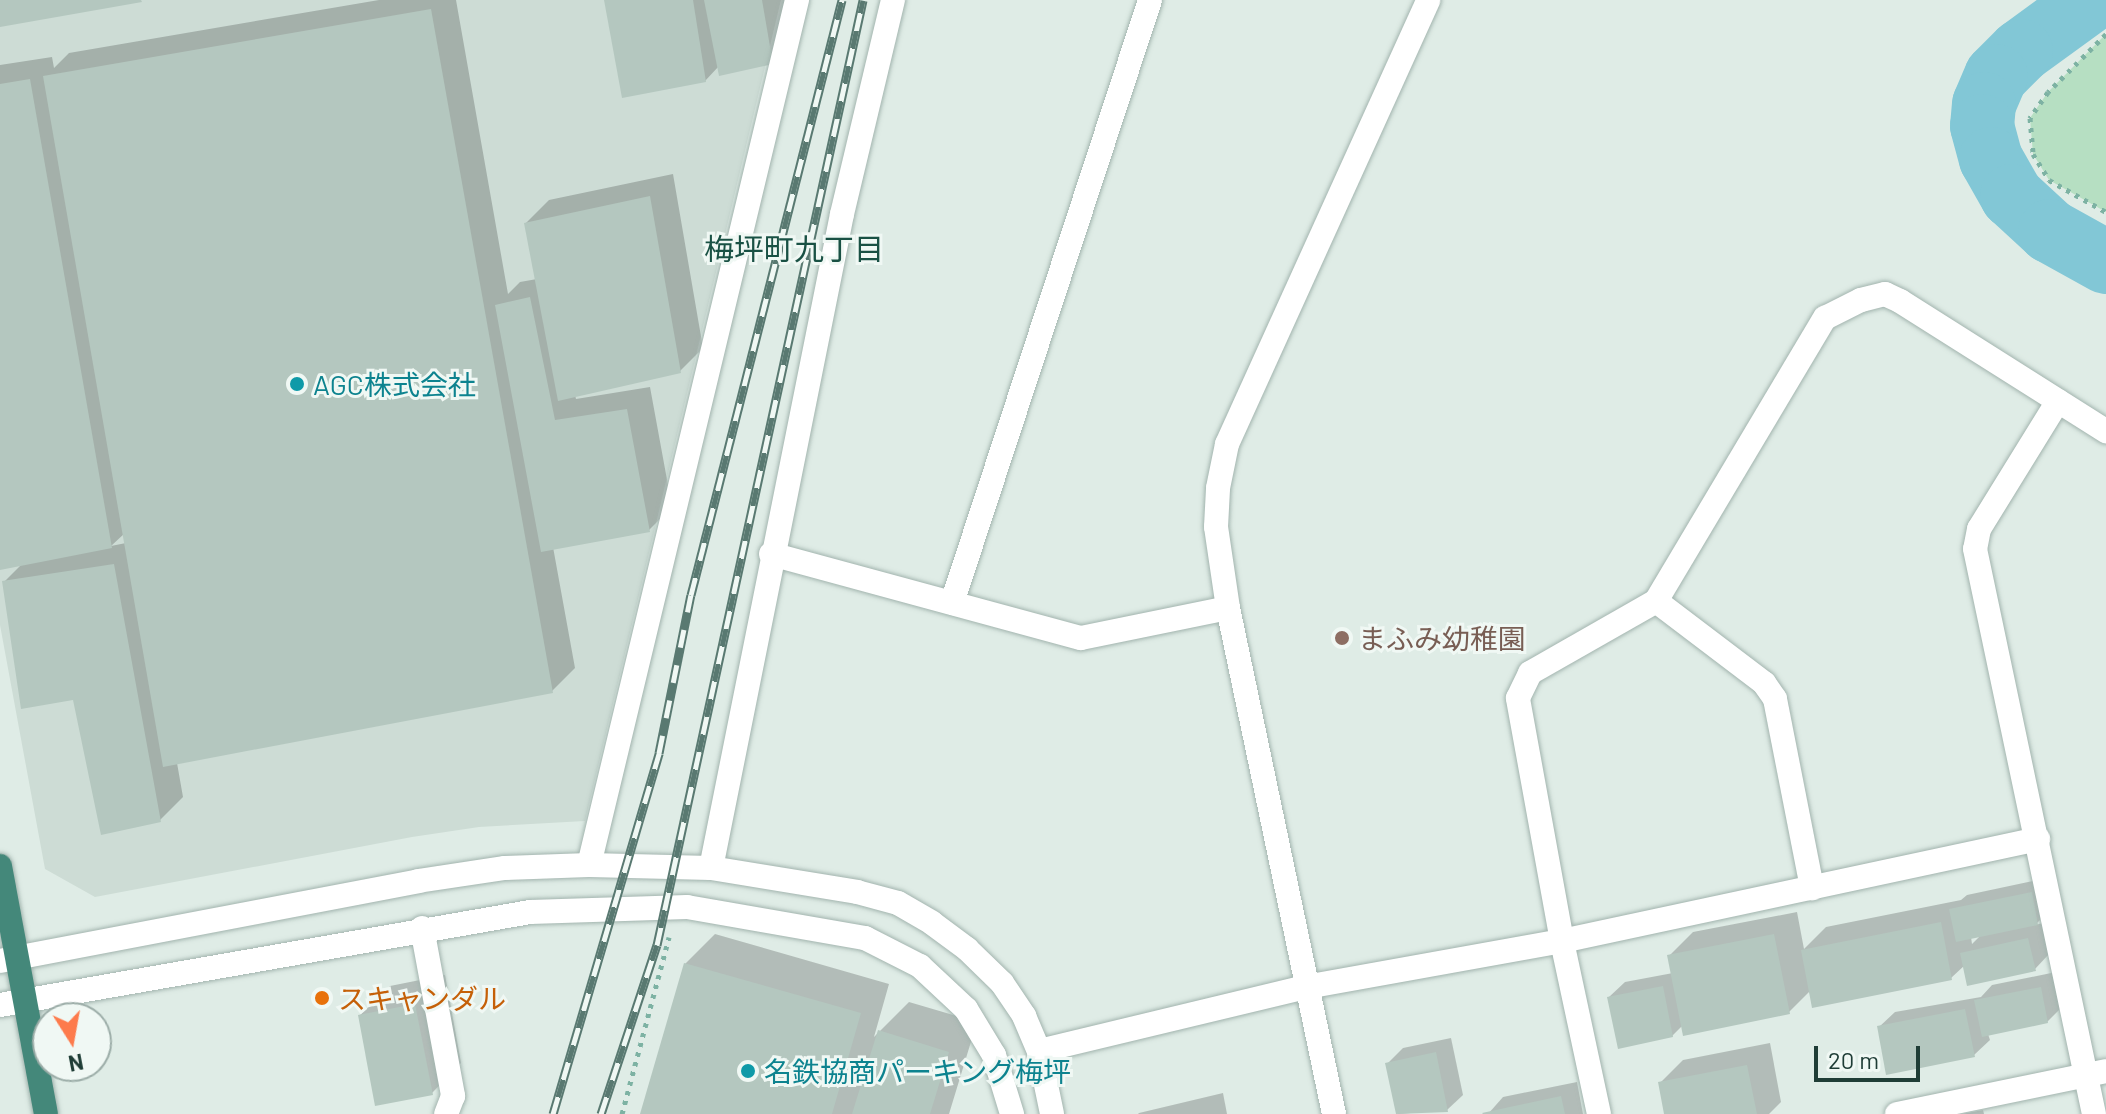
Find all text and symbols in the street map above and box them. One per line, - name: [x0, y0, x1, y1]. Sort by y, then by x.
- district label: 梅坪町九丁目: [704, 230, 884, 266]
- place label: AGC株式会社: [313, 367, 476, 401]
- marker: AGC株式会社: [288, 375, 306, 393]
- place label: まふみ幼稚園: [1358, 621, 1526, 655]
- marker: まふみ幼稚園: [1333, 629, 1351, 647]
- place label: スキャンダル: [338, 981, 506, 1015]
- marker: スキャンダル: [313, 989, 331, 1007]
- north arrow: [32, 1002, 112, 1082]
- scale bar: [1818, 1030, 1924, 1080]
- text: 20 m: [1828, 1045, 1879, 1074]
- text: N: [67, 1049, 86, 1078]
- place label: 名鉄協商パーキング梅坪: [764, 1054, 1072, 1088]
- marker: 名鉄協商パーキング梅坪: [739, 1062, 757, 1080]

